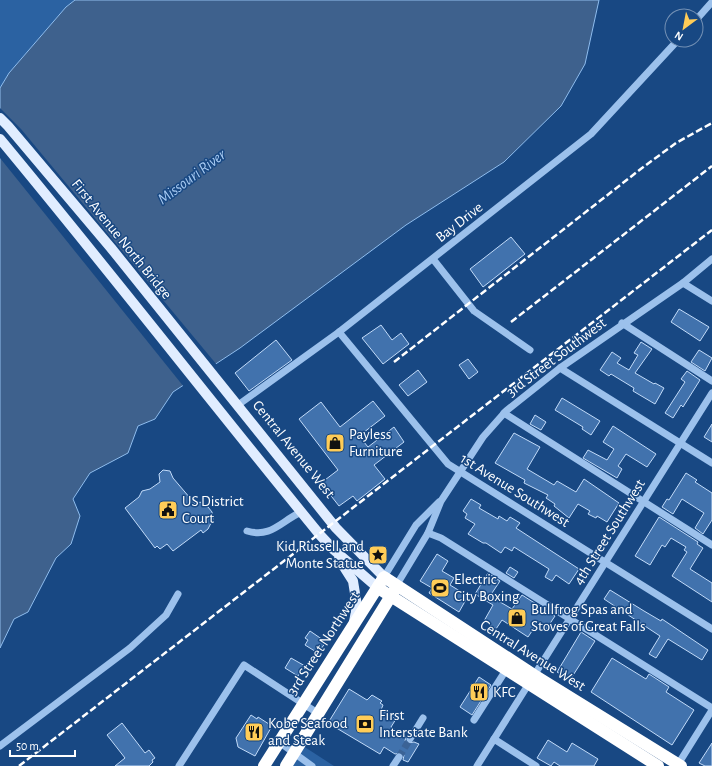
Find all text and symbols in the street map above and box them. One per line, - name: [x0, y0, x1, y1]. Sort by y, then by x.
- north arrow: [664, 8, 704, 48]
- text: N: [673, 29, 685, 43]
- water label: Missouri River: [155, 146, 229, 207]
- street label: First Avenue North Bridge: [69, 177, 175, 302]
- street label: Bay Drive: [433, 200, 486, 245]
- street label: 3rd Street Southwest: [504, 315, 609, 400]
- street label: Central Avenue West: [250, 398, 338, 501]
- place label: Payless Furniture: [349, 427, 403, 459]
- shop icon: Payless Furniture: [324, 432, 346, 454]
- street label: 1st Avenue Southwest: [458, 451, 572, 530]
- street label: 4th Street Southwest: [571, 477, 648, 588]
- place label: US District Court: [182, 494, 244, 526]
- public building icon: US District Court: [157, 499, 179, 521]
- place label: Kid Russell and Monte Statue: [276, 539, 364, 571]
- place icon: Kid Russell and Monte Statue: [367, 544, 389, 566]
- place label: Electric City Boxing: [454, 572, 520, 604]
- sports icon: Electric City Boxing: [429, 577, 451, 599]
- street label: 3rd Street Northwest: [284, 588, 363, 698]
- place label: Bullfrog Spas and Stoves of Great Falls: [531, 602, 646, 634]
- shop icon: Bullfrog Spas and Stoves of Great Falls: [506, 607, 528, 629]
- street label: Central Avenue West: [477, 617, 588, 694]
- restaurant icon: KFC: [468, 681, 490, 703]
- place label: KFC: [493, 685, 516, 700]
- place label: First Interstate Bank: [379, 708, 468, 740]
- bank icon: First Interstate Bank: [354, 713, 376, 735]
- place label: Kobe Seafood and Steak: [268, 716, 348, 748]
- restaurant icon: Kobe Seafood and Steak: [243, 721, 265, 743]
- scale bar: [10, 732, 75, 758]
- text: 50 m: [16, 740, 39, 752]

